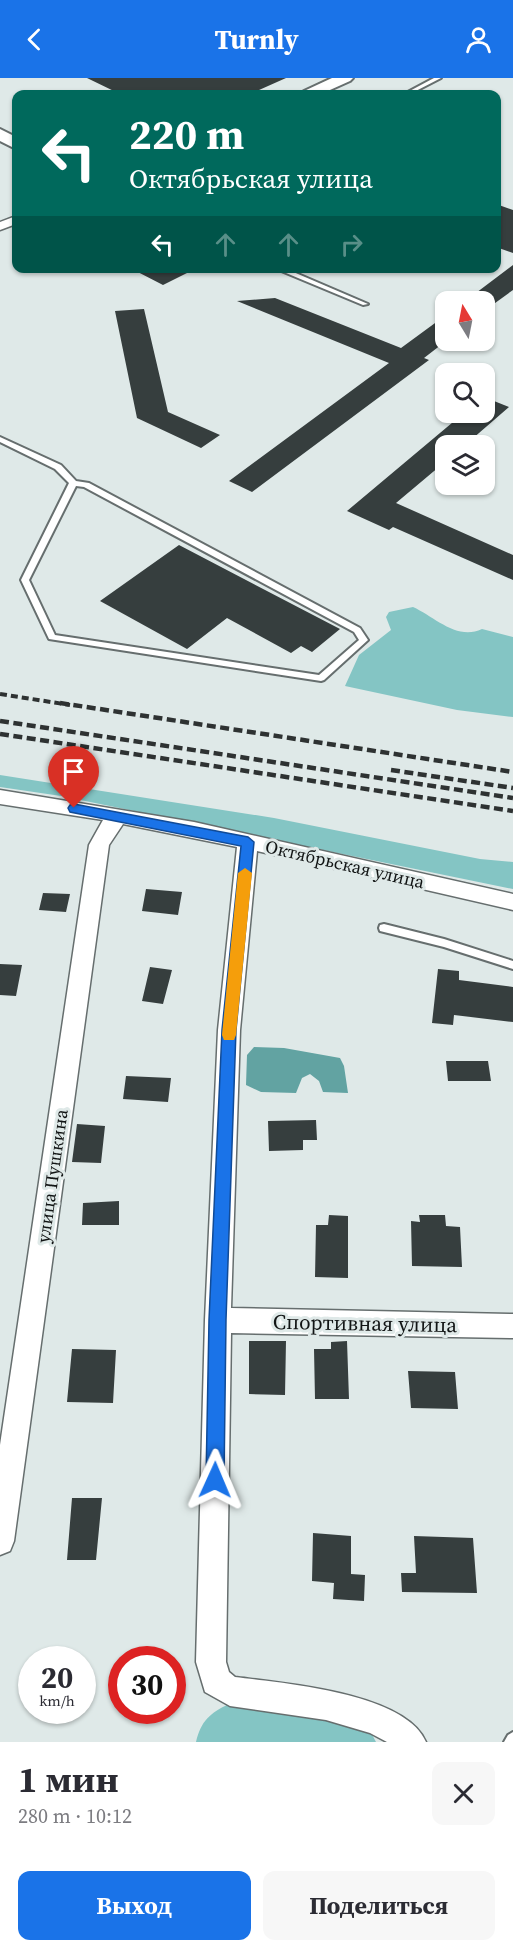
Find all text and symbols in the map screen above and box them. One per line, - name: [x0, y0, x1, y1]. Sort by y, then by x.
- text: Turnly: [214, 21, 299, 58]
- icon: back: [18, 23, 51, 56]
- icon: person: [462, 23, 495, 56]
- text: 220 m: [129, 105, 244, 163]
- icon: left: [30, 114, 108, 192]
- text: Октябрьская улица: [129, 160, 373, 197]
- icon: left: [146, 228, 179, 261]
- icon: ahead: [209, 228, 242, 261]
- icon: ahead: [272, 228, 305, 261]
- icon: right: [335, 228, 368, 261]
- north arrow: [435, 291, 495, 351]
- map controls: [435, 291, 495, 495]
- button: search: [435, 363, 495, 423]
- button: layers: [435, 435, 495, 495]
- pin: [48, 746, 99, 808]
- icon: arrive: [57, 755, 90, 788]
- street label: Октябрьская улица: [263, 834, 428, 895]
- street label: улица Пушкина: [30, 1107, 74, 1245]
- street label: Спортивная улица: [273, 1307, 458, 1339]
- position arrow: [183, 1448, 247, 1512]
- speed limit sign: 30: [108, 1646, 186, 1724]
- text: 20: [41, 1657, 73, 1698]
- text: km/h: [39, 1690, 75, 1711]
- text: 1 мин: [18, 1755, 119, 1804]
- button: close: [432, 1762, 495, 1825]
- text: 280 m · 10:12: [18, 1802, 132, 1830]
- button: Выход: [18, 1871, 251, 1940]
- button: Поделиться: [263, 1871, 495, 1940]

